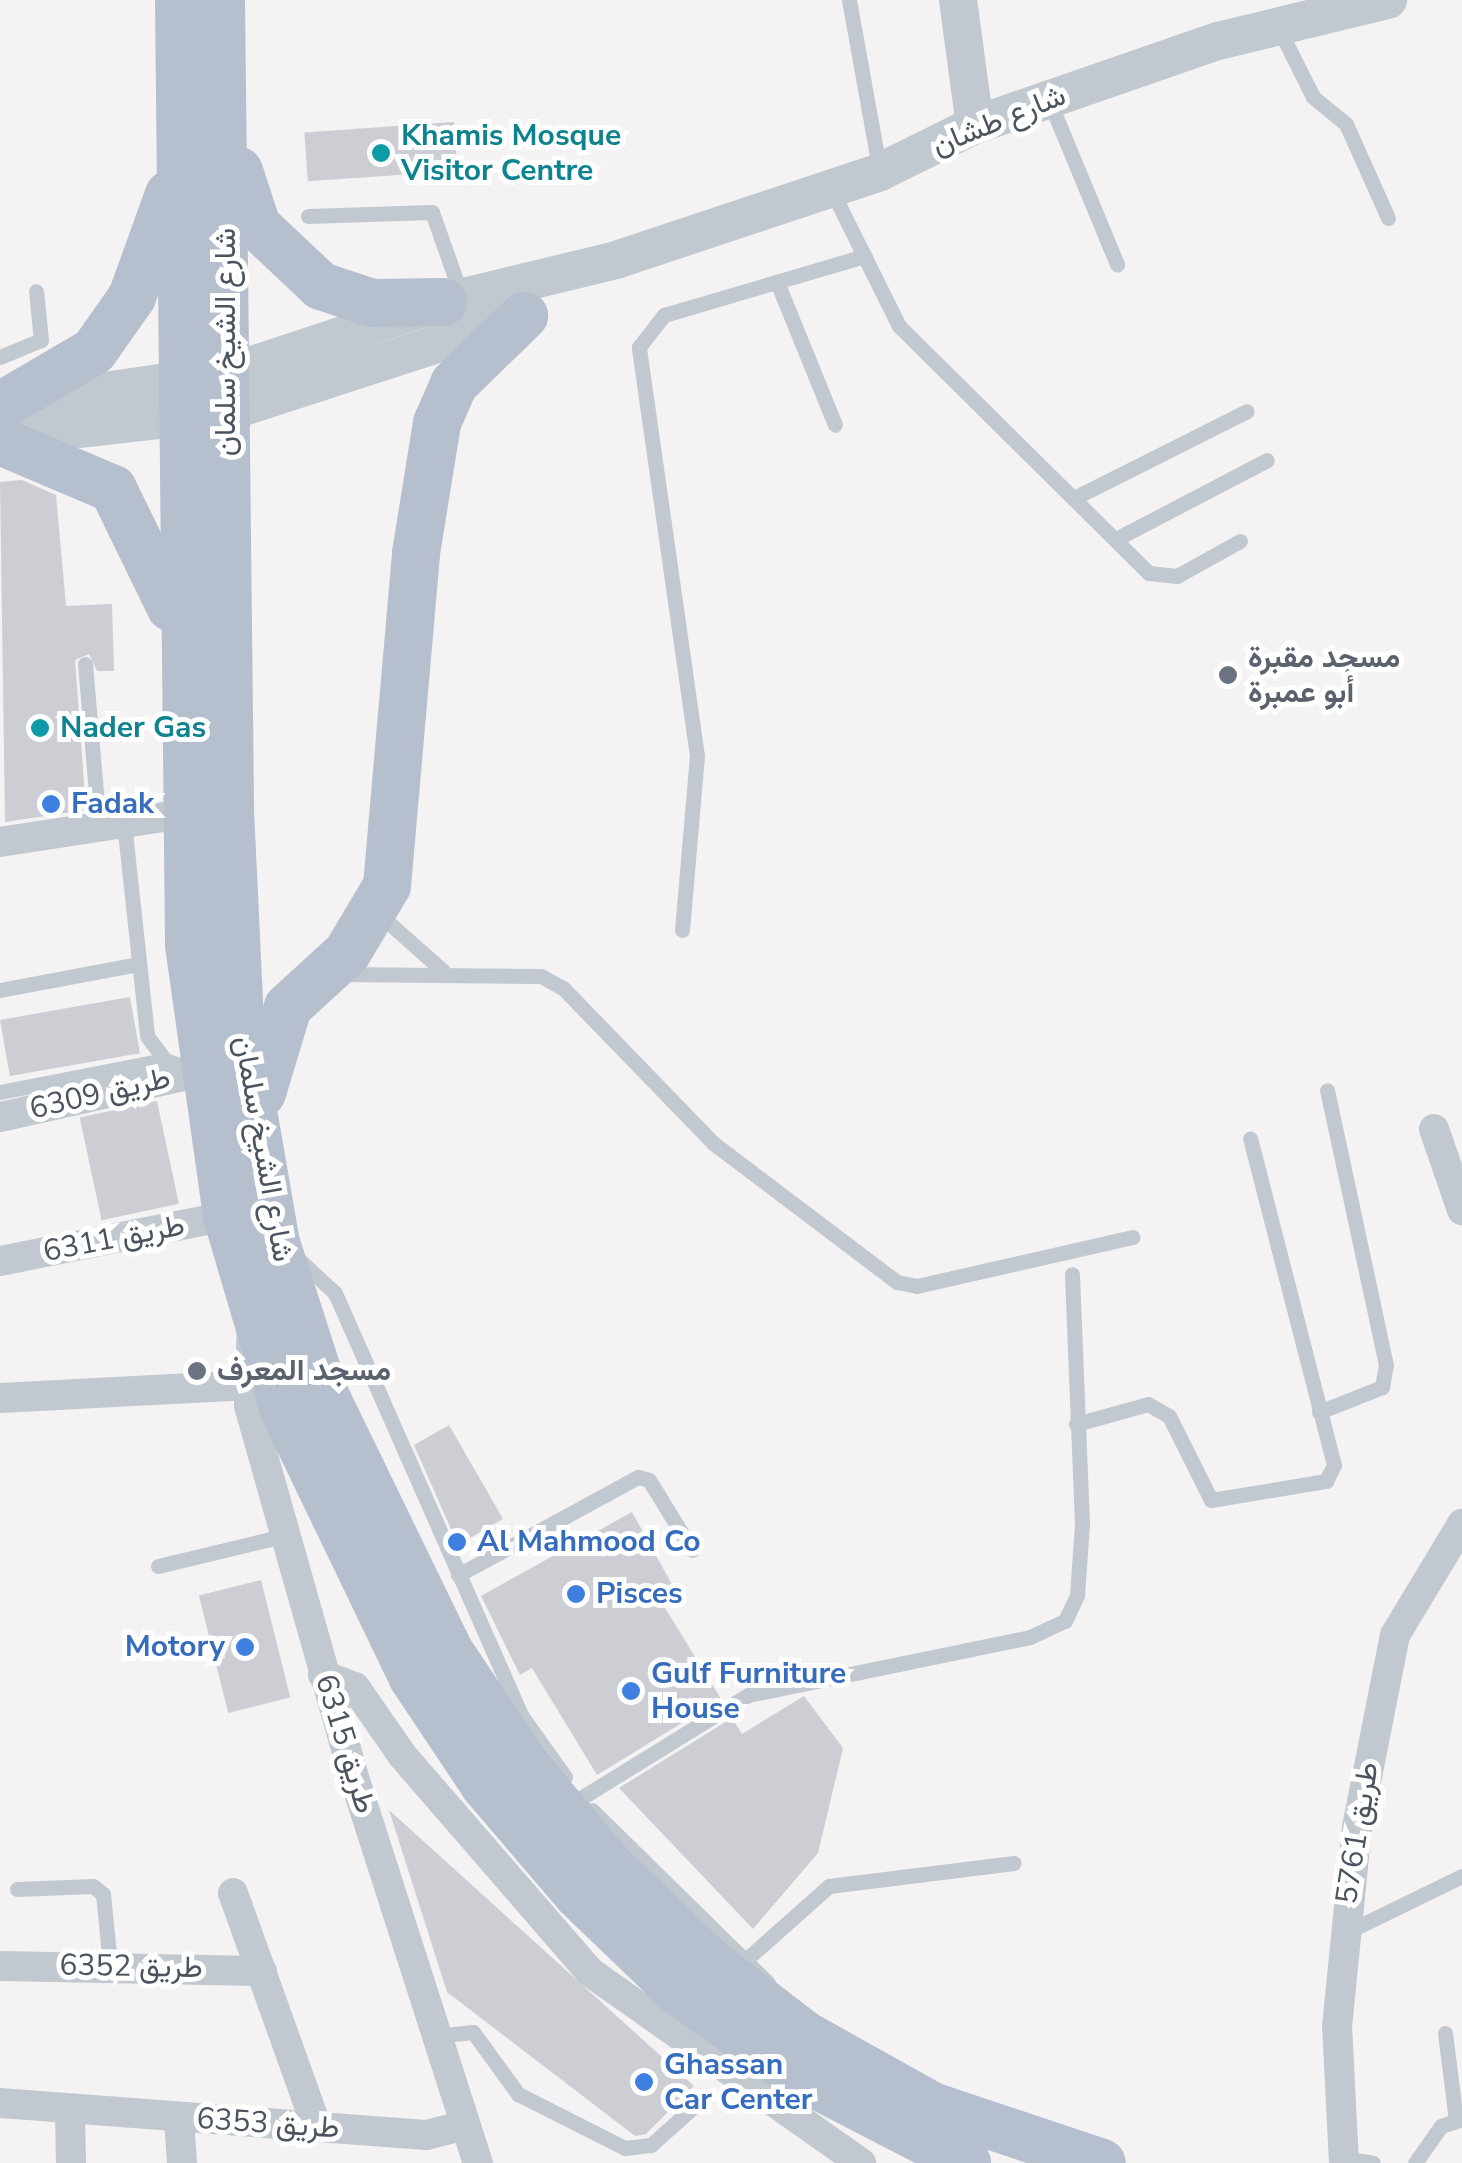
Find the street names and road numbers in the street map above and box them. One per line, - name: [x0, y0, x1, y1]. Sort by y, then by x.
- street label: شارع طشان: [927, 78, 1071, 164]
- street label: شارع الشيخ سلمان: [208, 228, 244, 456]
- street label: شارع الشيخ سلمان: [225, 1033, 301, 1265]
- street label: طريق 6309: [26, 1060, 174, 1128]
- street label: طريق 6311: [40, 1208, 188, 1270]
- street label: طريق 6315: [307, 1670, 383, 1818]
- street label: طريق 5761: [1329, 1759, 1387, 1907]
- street label: طريق 6352: [59, 1948, 203, 1986]
- street label: طريق 6353: [195, 2101, 341, 2147]

